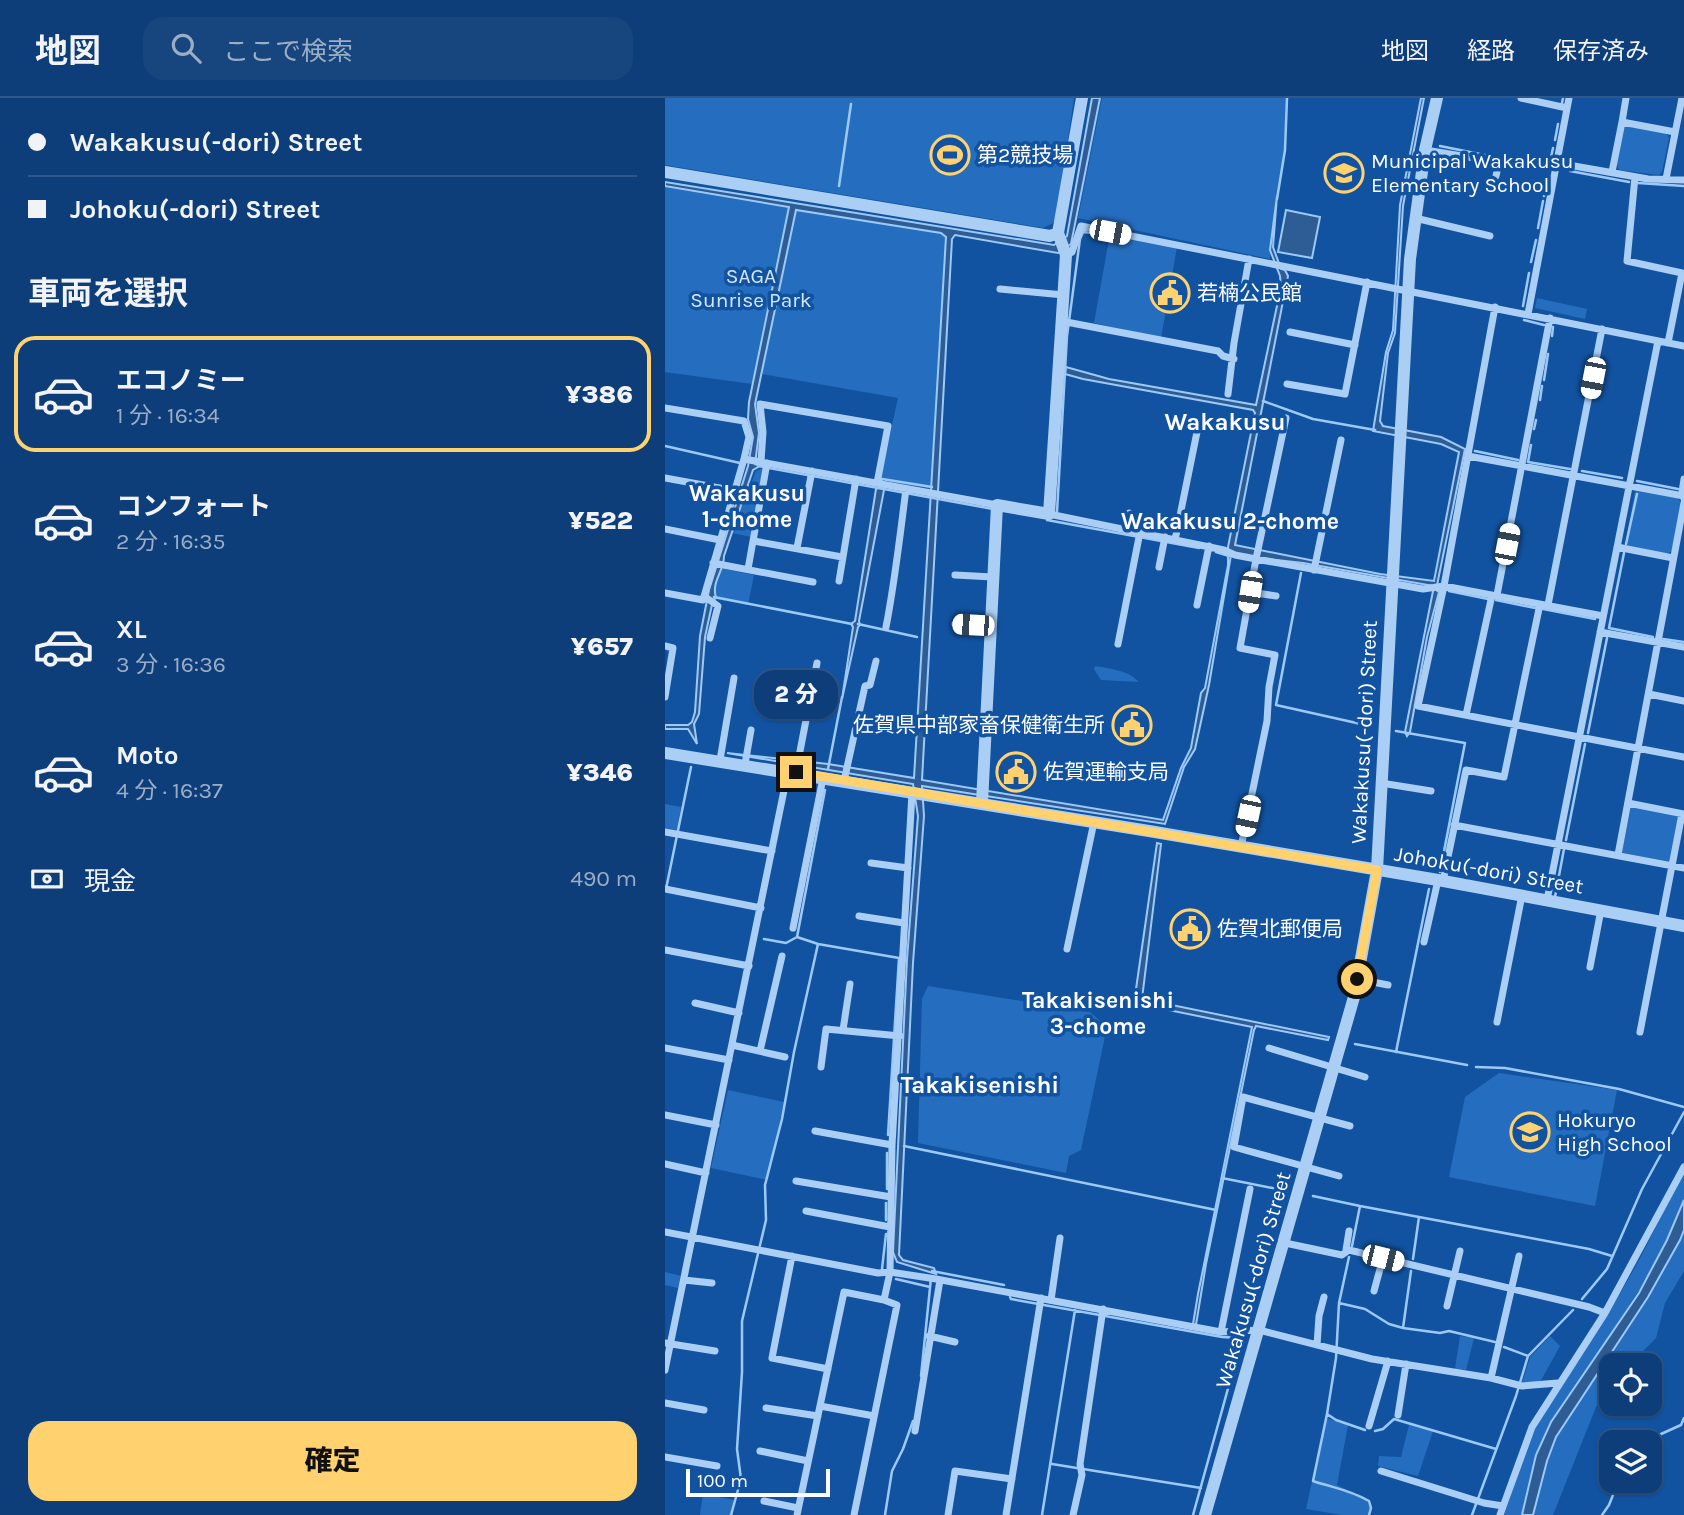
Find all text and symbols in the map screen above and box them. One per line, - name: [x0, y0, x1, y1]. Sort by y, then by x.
- search box: [143, 17, 633, 80]
- icon: search: [167, 29, 205, 67]
- text: 地図: [35, 32, 101, 70]
- text: ここで検索: [223, 36, 353, 67]
- text: 地図: [1381, 37, 1429, 65]
- text: 経路: [1467, 37, 1515, 65]
- text: 保存済み: [1553, 37, 1649, 65]
- text: Wakakusu(-dori) Street: [70, 127, 362, 158]
- sports icon: 第2競技場: [929, 134, 971, 176]
- place label: 第2競技場: [977, 143, 1073, 167]
- place label: Municipal Wakakusu Elementary School: [1371, 149, 1574, 197]
- school or university icon: Municipal Wakakusu Elementary School: [1323, 152, 1365, 194]
- text: Johoku(-dori) Street: [70, 194, 320, 225]
- car: [1088, 218, 1133, 246]
- park label: SAGA Sunrise Park: [690, 264, 812, 312]
- public building icon: 若楠公民館: [1149, 272, 1191, 314]
- text: 車両を選択: [28, 275, 188, 312]
- place label: 若楠公民館: [1197, 281, 1302, 305]
- car: [1579, 355, 1608, 401]
- icon: car: [32, 363, 95, 426]
- text: エコノミー: [116, 365, 246, 396]
- text: ¥386: [565, 379, 633, 410]
- text: 1 分 · 16:34: [116, 402, 220, 429]
- district label: Wakakusu: [1165, 408, 1285, 436]
- district label: Wakakusu 1-chome: [689, 480, 805, 533]
- icon: car: [32, 489, 95, 552]
- text: コンフォート: [116, 491, 271, 522]
- text: ¥522: [568, 505, 633, 536]
- district label: Wakakusu 2-chome: [1121, 508, 1339, 535]
- car: [1493, 521, 1522, 567]
- text: 2 分 · 16:35: [116, 528, 225, 555]
- car: [1237, 570, 1264, 614]
- car: [952, 613, 995, 637]
- text: XL: [116, 614, 147, 645]
- icon: car: [32, 615, 95, 678]
- street label: Wakakusu(-dori) Street: [1346, 619, 1382, 844]
- text: ¥657: [571, 631, 633, 662]
- text: 3 分 · 16:36: [116, 651, 226, 678]
- callout: 2 分: [754, 670, 838, 720]
- text: 2 分: [774, 681, 818, 708]
- public building icon: 佐賀県中部家畜保健衛生所: [1111, 704, 1153, 746]
- place label: 佐賀県中部家畜保健衛生所: [853, 713, 1105, 737]
- text: Moto: [116, 740, 178, 771]
- icon: car: [32, 741, 95, 804]
- public building icon: 佐賀運輸支局: [995, 751, 1037, 793]
- route end: [780, 756, 812, 788]
- text: ¥346: [566, 757, 633, 788]
- place label: 佐賀運輸支局: [1043, 760, 1169, 784]
- text: 4 分 · 16:37: [116, 777, 223, 804]
- car: [1234, 793, 1263, 839]
- street label: Johoku(-dori) Street: [1393, 842, 1585, 898]
- icon: cash: [28, 860, 66, 898]
- text: 490 m: [570, 865, 637, 892]
- text: 現金: [84, 866, 136, 897]
- public building icon: 佐賀北郵便局: [1169, 908, 1211, 950]
- place label: 佐賀北郵便局: [1217, 917, 1343, 941]
- route start: [1341, 963, 1373, 995]
- district label: Takakisenishi 3-chome: [1022, 987, 1174, 1040]
- district label: Takakisenishi: [901, 1071, 1059, 1099]
- place label: Hokuryo High School: [1557, 1108, 1672, 1156]
- school or university icon: Hokuryo High School: [1509, 1111, 1551, 1153]
- street label: Wakakusu(-dori) Street: [1211, 1169, 1295, 1391]
- car: [1361, 1243, 1406, 1273]
- map controls: [1599, 1353, 1662, 1493]
- button: locate: [1599, 1353, 1662, 1416]
- button: 確定: [28, 1421, 637, 1501]
- button: layers: [1599, 1430, 1662, 1493]
- scale bar: [686, 1466, 829, 1498]
- text: 100 m: [697, 1470, 748, 1492]

